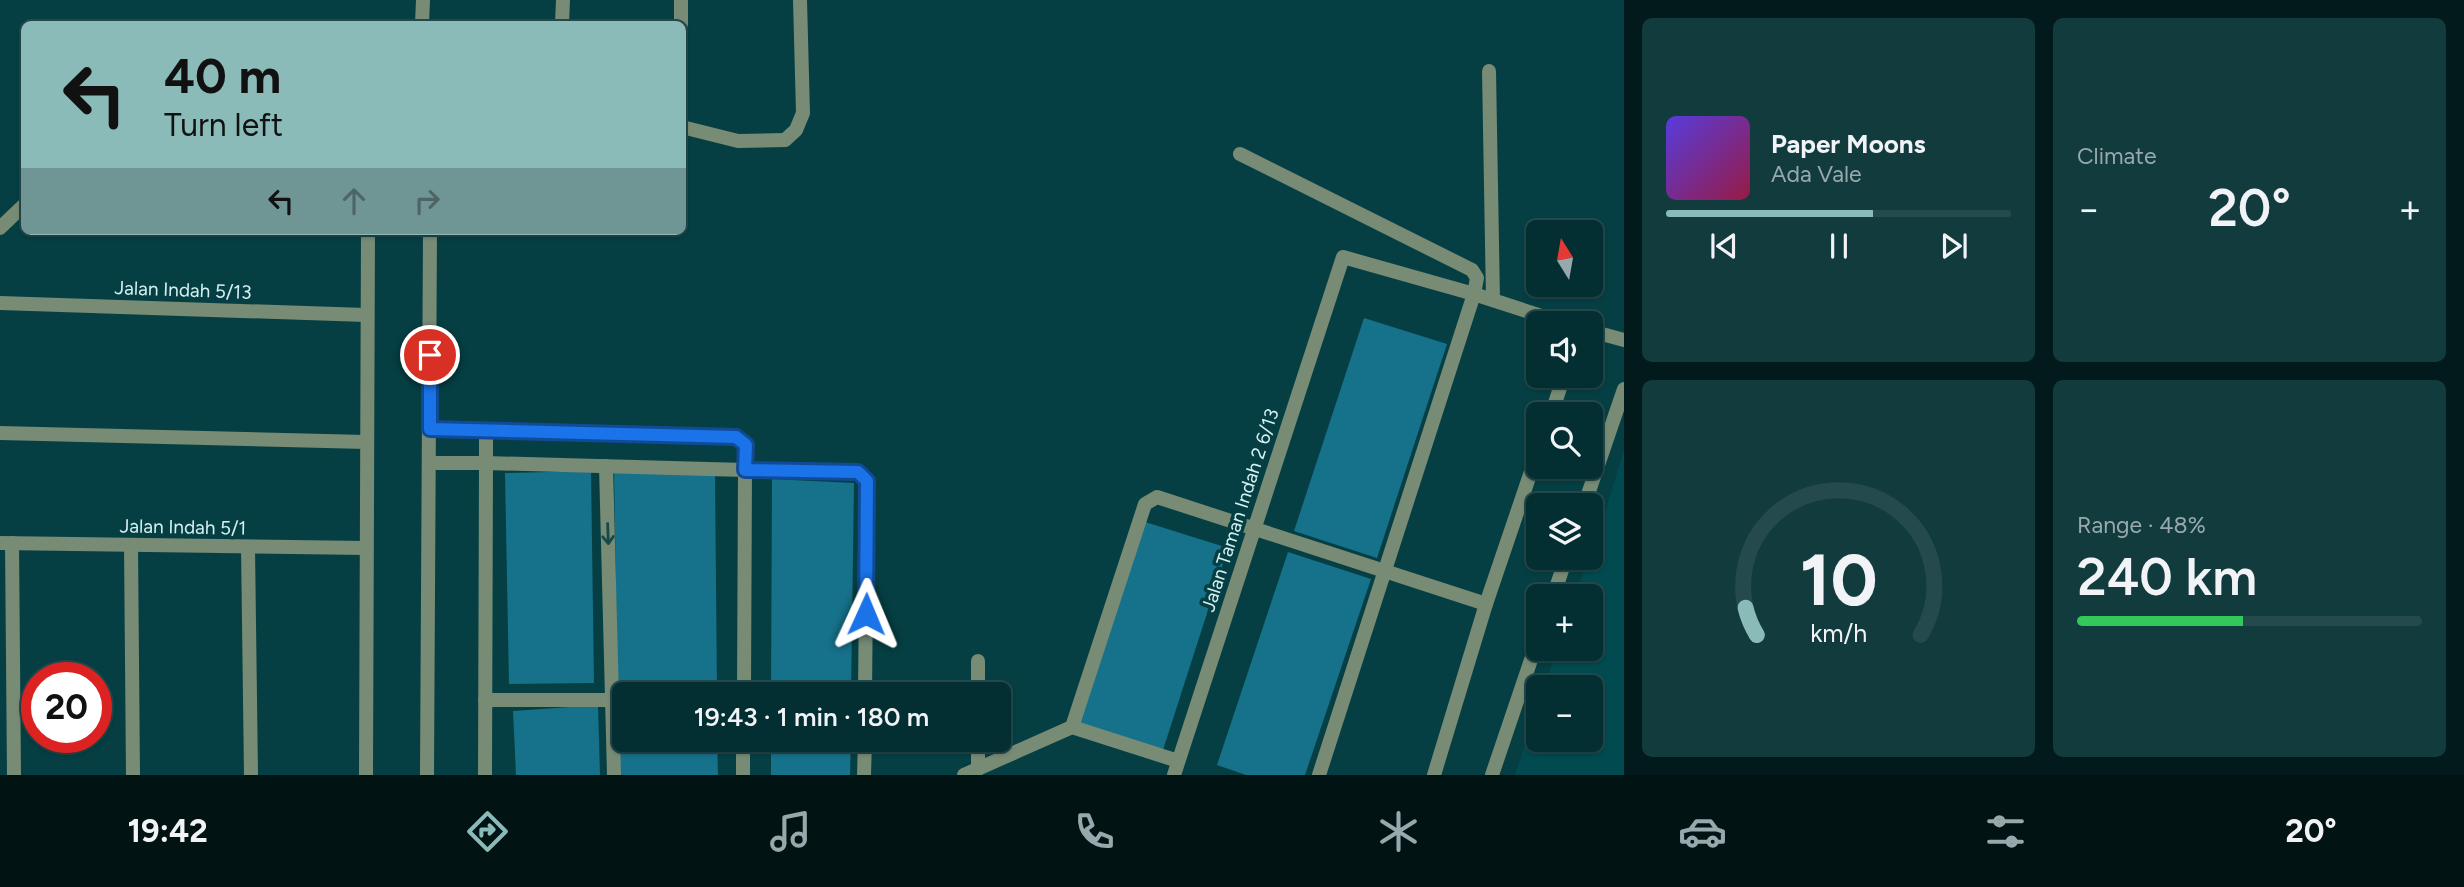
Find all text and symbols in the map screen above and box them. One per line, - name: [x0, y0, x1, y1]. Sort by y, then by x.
- text: 40 m: [164, 46, 281, 105]
- icon: left: [49, 49, 140, 140]
- text: Turn left: [164, 106, 283, 144]
- text: Paper Moons: [1771, 128, 1926, 160]
- text: Climate: [2077, 142, 2156, 170]
- text: Ada Vale: [1771, 160, 1862, 188]
- text: 20°: [2208, 177, 2291, 239]
- icon: left: [262, 182, 300, 220]
- icon: ahead: [335, 182, 373, 220]
- icon: right: [408, 182, 446, 220]
- text: −: [2077, 186, 2101, 232]
- text: +: [2398, 186, 2422, 232]
- north arrow: [1526, 220, 1603, 298]
- map controls: [1526, 220, 1603, 752]
- icon: previous: [1705, 227, 1743, 265]
- icon: pause: [1820, 227, 1858, 265]
- icon: next: [1935, 227, 1973, 265]
- street label: Jalan Indah 5/13: [114, 276, 252, 304]
- button: sound: [1526, 311, 1603, 388]
- pin: [400, 325, 460, 385]
- icon: arrive: [411, 336, 449, 374]
- button: search: [1526, 402, 1603, 479]
- street label: Jalan Taman Indah 2 6/13: [1196, 405, 1284, 615]
- button: layers: [1526, 493, 1603, 570]
- text: Range · 48%: [2077, 511, 2206, 539]
- street label: Jalan Indah 5/1: [119, 514, 247, 540]
- one-way arrow: [601, 523, 615, 546]
- text: 10: [1800, 536, 1877, 623]
- text: 240 km: [2077, 546, 2257, 608]
- position arrow: [829, 577, 903, 651]
- button: +: [1526, 584, 1603, 661]
- text: km/h: [1810, 617, 1867, 647]
- speed limit sign: 20: [21, 662, 112, 753]
- button: −: [1526, 675, 1603, 752]
- text: 19:43 · 1 min · 180 m: [694, 701, 929, 733]
- icon: directions: [463, 807, 512, 856]
- icon: music: [766, 807, 815, 856]
- icon: phone: [1070, 807, 1119, 856]
- icon: climate: [1374, 807, 1423, 856]
- icon: car: [1678, 807, 1727, 856]
- icon: filters: [1981, 807, 2030, 856]
- text: 19:42: [127, 812, 208, 850]
- text: 20°: [2285, 812, 2337, 850]

